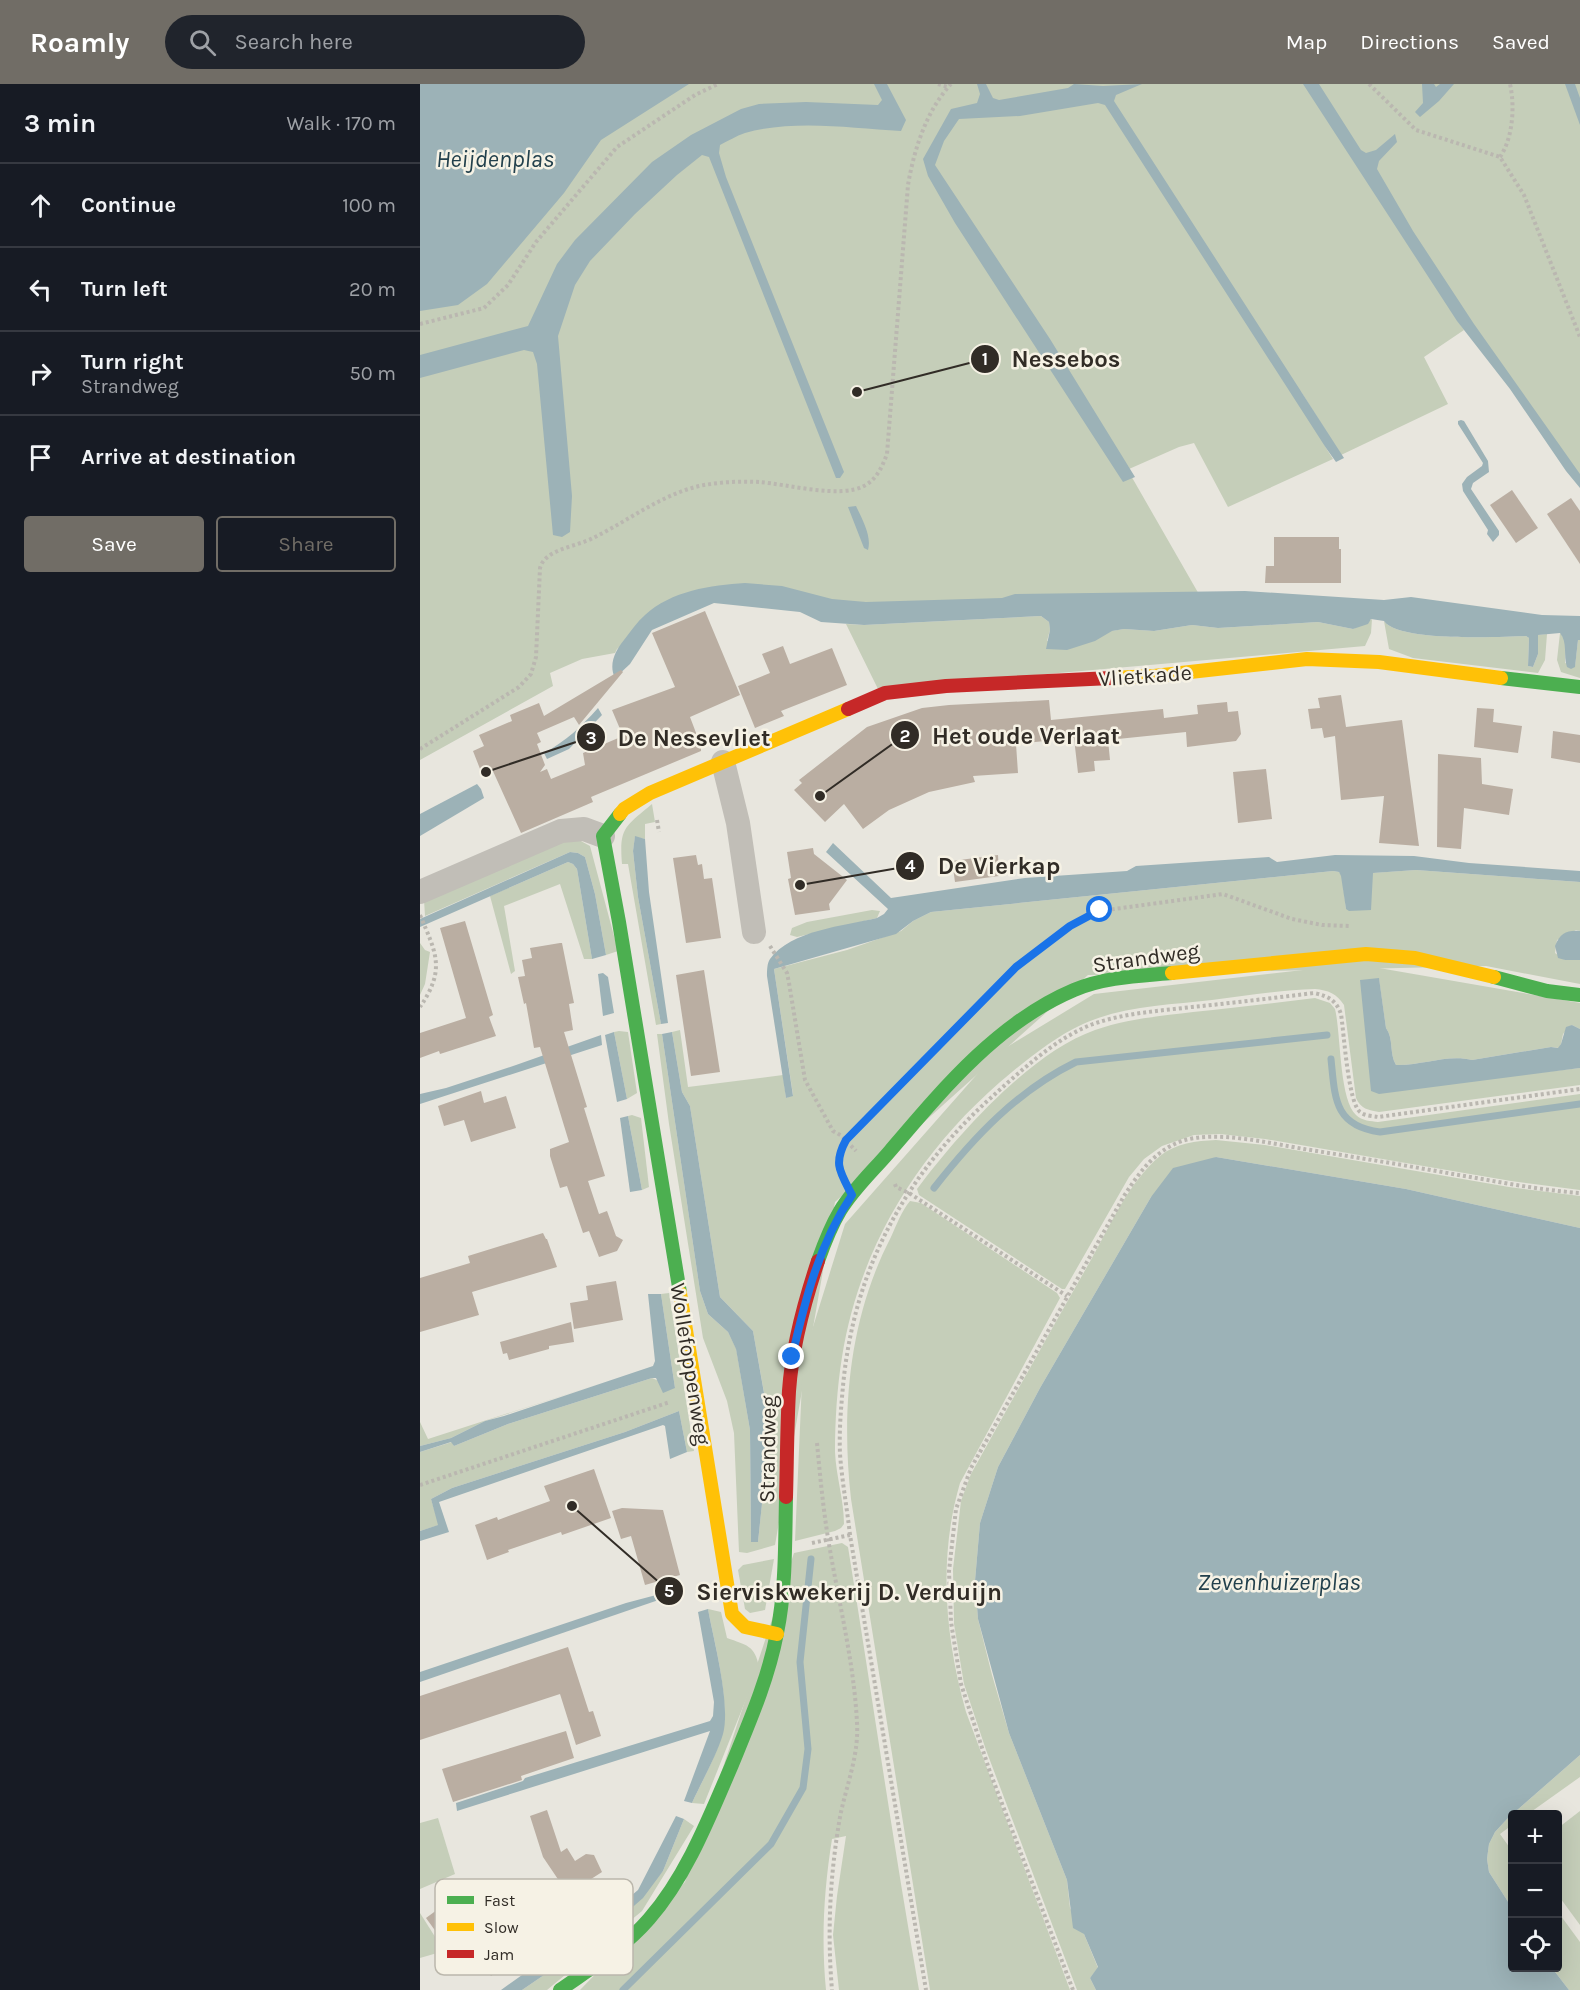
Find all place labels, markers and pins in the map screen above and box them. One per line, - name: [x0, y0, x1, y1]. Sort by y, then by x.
- callout: Nessebos: [970, 338, 1133, 380]
- callout: Het oude Verlaat: [890, 714, 1132, 756]
- callout: De Nessevliet: [576, 716, 783, 758]
- callout: De Vierkap: [895, 845, 1072, 887]
- callout: Sierviskwekerij D. Verduijn: [654, 1570, 1013, 1612]

